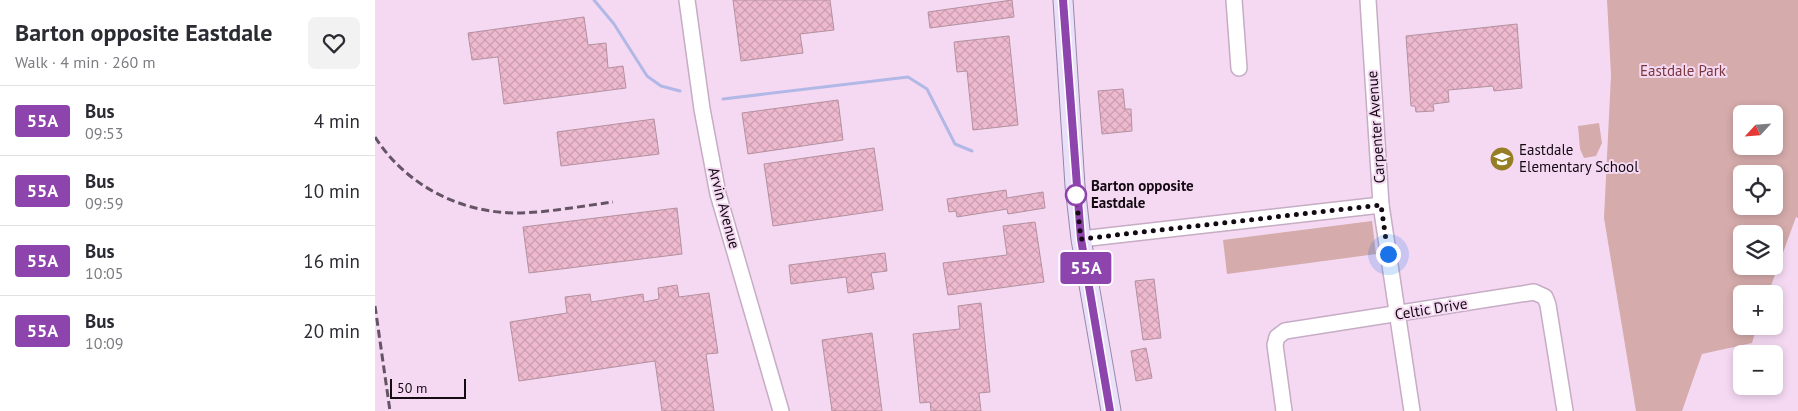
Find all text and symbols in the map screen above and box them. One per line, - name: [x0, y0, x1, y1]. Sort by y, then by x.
- text: Barton opposite Eastdale: [15, 17, 272, 48]
- button: heart: [308, 17, 360, 69]
- text: Walk · 4 min · 260 m: [15, 52, 155, 72]
- park label: Eastdale Park: [1640, 61, 1727, 80]
- street label: Carpenter Avenue: [1362, 70, 1389, 184]
- text: Bus: [85, 99, 114, 123]
- north arrow: [1733, 105, 1783, 155]
- map controls: [1733, 105, 1783, 395]
- text: 55A: [27, 109, 58, 132]
- text: 4 min: [314, 109, 360, 133]
- text: 09:53: [85, 123, 123, 143]
- place label: Eastdale Elementary School: [1519, 140, 1639, 176]
- school or university icon: Eastdale Elementary School: [1489, 146, 1515, 172]
- street label: Arvin Avenue: [704, 165, 744, 251]
- button: locate: [1733, 165, 1783, 215]
- text: Bus: [85, 169, 114, 193]
- place label: Barton opposite Eastdale: [1091, 176, 1194, 212]
- text: 55A: [27, 179, 58, 202]
- text: 10 min: [303, 179, 360, 203]
- marker: Barton opposite Eastdale: [1065, 184, 1087, 206]
- text: 09:59: [85, 193, 123, 213]
- button: layers: [1733, 225, 1783, 275]
- text: Bus: [85, 239, 114, 263]
- your location: [1376, 242, 1401, 267]
- text: 55A: [27, 249, 58, 272]
- text: 16 min: [303, 249, 360, 273]
- line badge: 55A: [1057, 252, 1115, 284]
- text: 55A: [1070, 256, 1102, 279]
- text: 10:05: [85, 263, 123, 283]
- button: +: [1733, 285, 1783, 335]
- street label: Celtic Drive: [1393, 293, 1469, 324]
- text: Bus: [85, 309, 114, 333]
- text: 55A: [27, 319, 58, 342]
- text: 20 min: [303, 319, 360, 343]
- text: 10:09: [85, 333, 123, 353]
- button: −: [1733, 345, 1783, 395]
- scale bar: [390, 376, 466, 399]
- text: 50 m: [397, 379, 427, 397]

